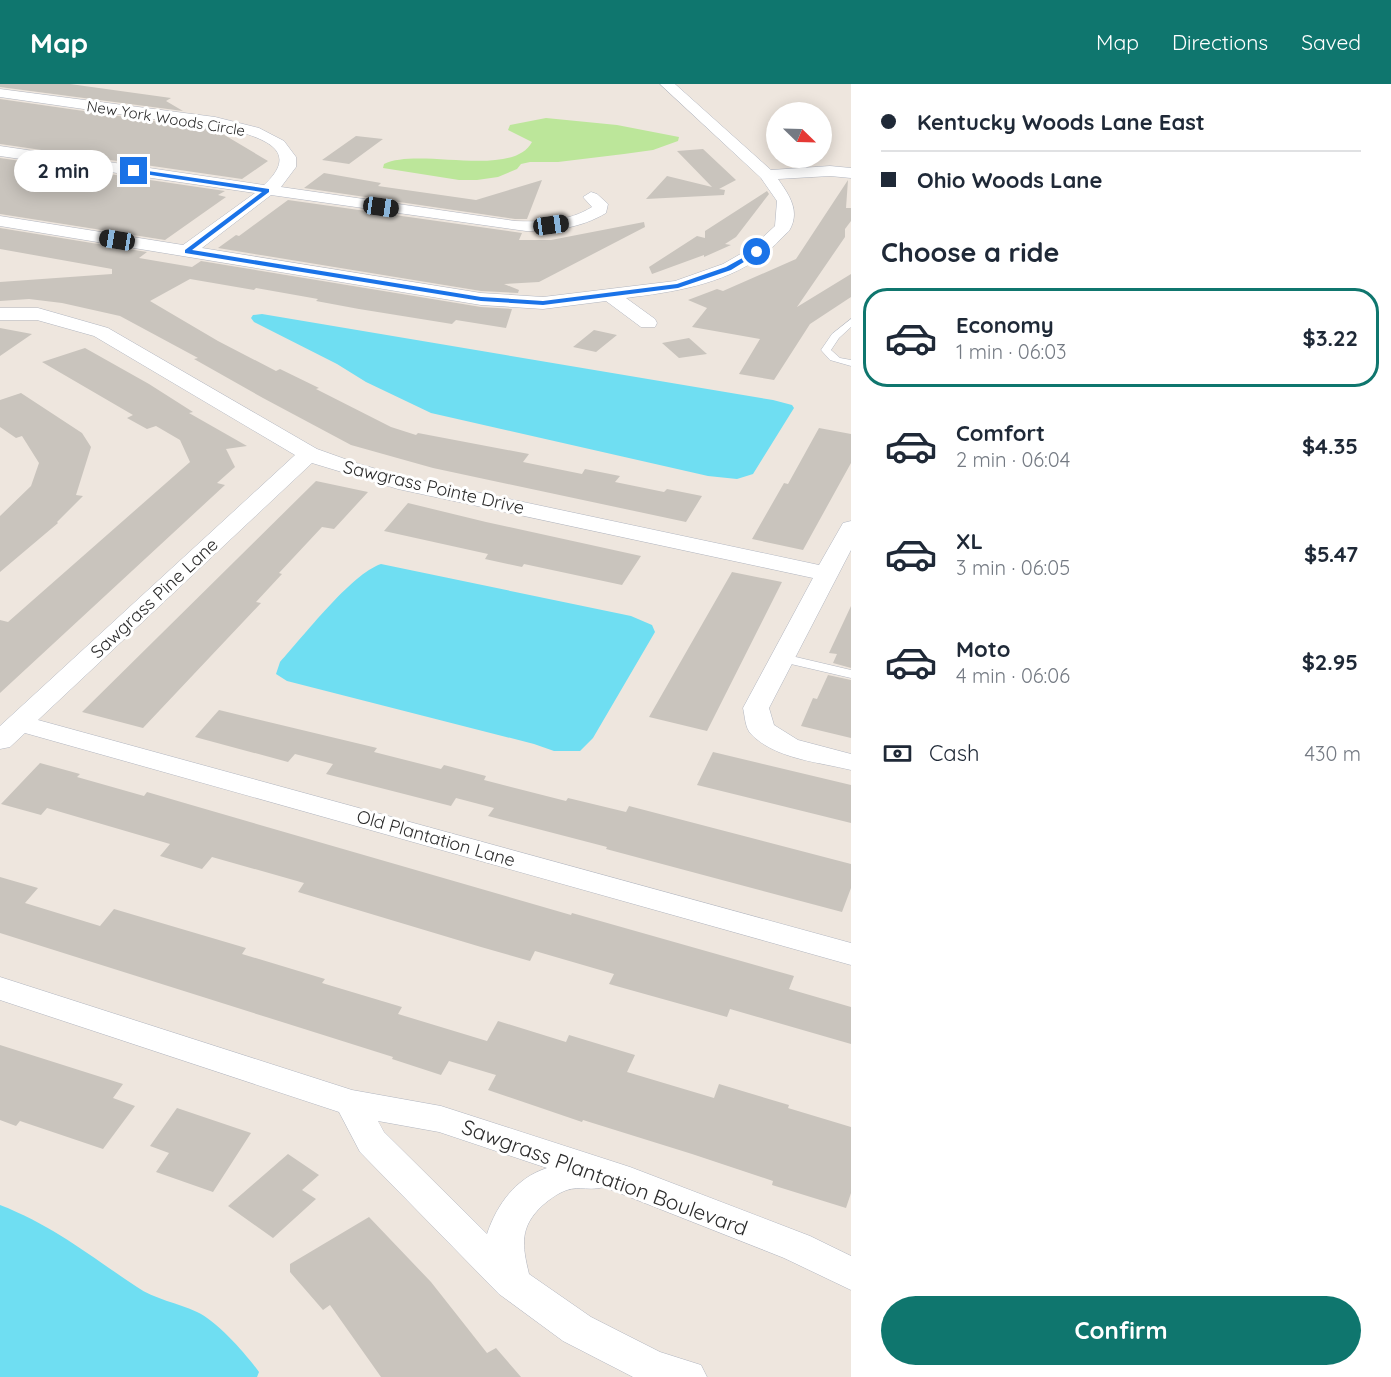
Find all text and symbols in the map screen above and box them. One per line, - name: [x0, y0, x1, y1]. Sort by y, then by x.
- text: Map: [30, 25, 88, 60]
- text: Map: [1096, 29, 1139, 55]
- text: Directions: [1172, 29, 1268, 55]
- text: Saved: [1301, 29, 1361, 55]
- street label: New York Woods Circle: [85, 96, 247, 140]
- north arrow: [766, 102, 832, 168]
- map controls: [766, 102, 832, 168]
- text: Kentucky Woods Lane East: [917, 108, 1205, 136]
- callout: 2 min: [14, 150, 113, 192]
- route end: [120, 157, 147, 184]
- text: 2 min: [37, 158, 90, 183]
- text: Ohio Woods Lane: [917, 166, 1102, 194]
- car: [362, 196, 400, 218]
- car: [532, 214, 570, 236]
- car: [98, 228, 136, 252]
- text: Choose a ride: [881, 235, 1059, 269]
- route start: [743, 238, 770, 265]
- icon: car: [884, 311, 938, 365]
- text: Economy: [956, 311, 1054, 339]
- text: $3.22: [1303, 324, 1358, 352]
- text: 1 min · 06:03: [956, 339, 1067, 364]
- icon: car: [884, 419, 938, 473]
- text: Comfort: [956, 419, 1045, 447]
- text: $4.35: [1302, 432, 1358, 460]
- text: 2 min · 06:04: [956, 447, 1070, 472]
- street label: Sawgrass Pointe Drive: [341, 455, 527, 519]
- icon: car: [884, 527, 938, 581]
- text: XL: [956, 527, 983, 555]
- street label: Sawgrass Pine Lane: [85, 533, 223, 663]
- text: $5.47: [1304, 540, 1358, 568]
- text: 3 min · 06:05: [956, 555, 1070, 580]
- icon: car: [884, 635, 938, 689]
- text: Moto: [956, 635, 1010, 663]
- text: $2.95: [1302, 648, 1358, 676]
- text: 4 min · 06:06: [956, 663, 1070, 688]
- icon: cash: [881, 737, 914, 770]
- text: Cash: [929, 739, 980, 767]
- text: 430 m: [1304, 741, 1361, 766]
- street label: Old Plantation Lane: [354, 804, 518, 872]
- street label: Sawgrass Plantation Boulevard: [459, 1113, 751, 1241]
- button: Confirm: [881, 1296, 1361, 1365]

